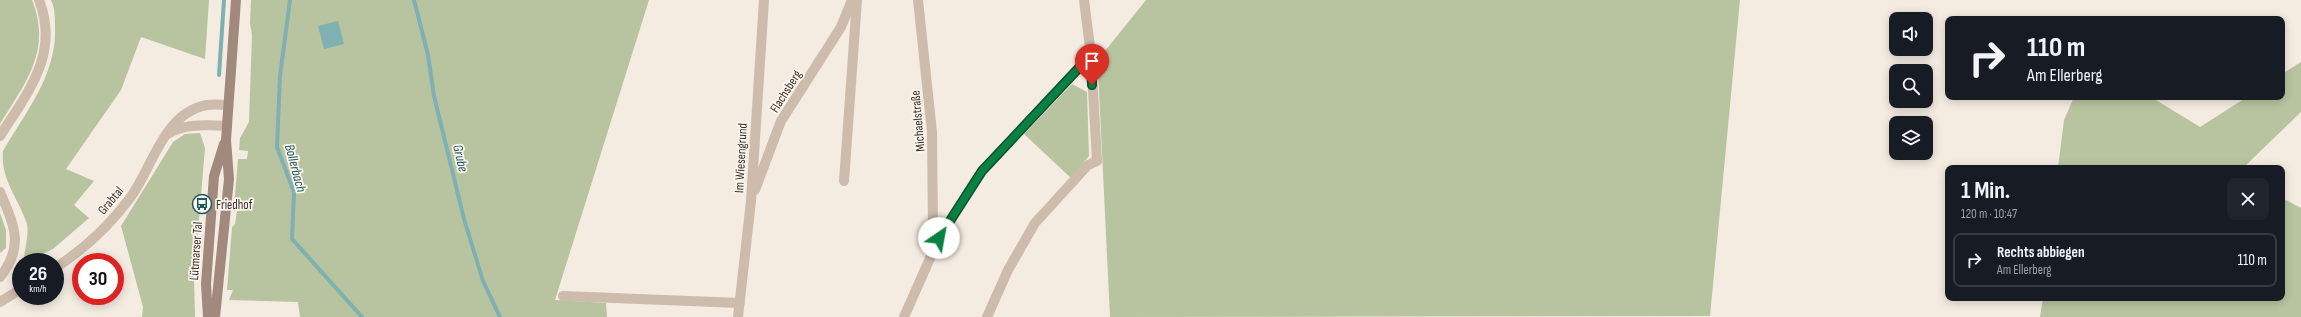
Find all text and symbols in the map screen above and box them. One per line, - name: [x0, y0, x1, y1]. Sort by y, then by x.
- map controls: [1889, 12, 1933, 160]
- button: sound: [1889, 12, 1933, 56]
- text: 110 m: [2027, 31, 2085, 64]
- icon: right: [1961, 32, 2013, 84]
- pin: [1075, 44, 1109, 85]
- icon: arrive: [1081, 50, 1103, 72]
- button: search: [1889, 64, 1933, 108]
- text: Am Ellerberg: [2027, 65, 2103, 86]
- street label: Flachsberg: [767, 67, 805, 116]
- street label: Michaelstraße: [907, 90, 929, 152]
- button: layers: [1889, 116, 1933, 160]
- street label: Im Wiesengrund: [731, 123, 751, 193]
- water label: Bollerbach: [281, 142, 310, 194]
- water label: Grube: [449, 143, 472, 174]
- text: 1 Min.: [1961, 176, 2010, 205]
- button: close: [2227, 178, 2269, 220]
- street label: Grabtal: [94, 183, 127, 218]
- bus stop icon: Friedhof: [191, 193, 213, 215]
- place label: Friedhof: [216, 197, 253, 213]
- text: 120 m · 10:47: [1961, 206, 2017, 222]
- position arrow: [918, 217, 960, 259]
- street label: Lütmarser Tal: [186, 221, 206, 281]
- text: Rechts abbiegen: [1997, 243, 2085, 262]
- icon: right: [1963, 249, 1985, 271]
- text: 110 m: [2238, 251, 2267, 270]
- speed limit sign: 30: [72, 253, 124, 305]
- text: 26: [29, 262, 47, 286]
- text: Am Ellerberg: [1997, 262, 2052, 278]
- text: km/h: [29, 283, 47, 295]

